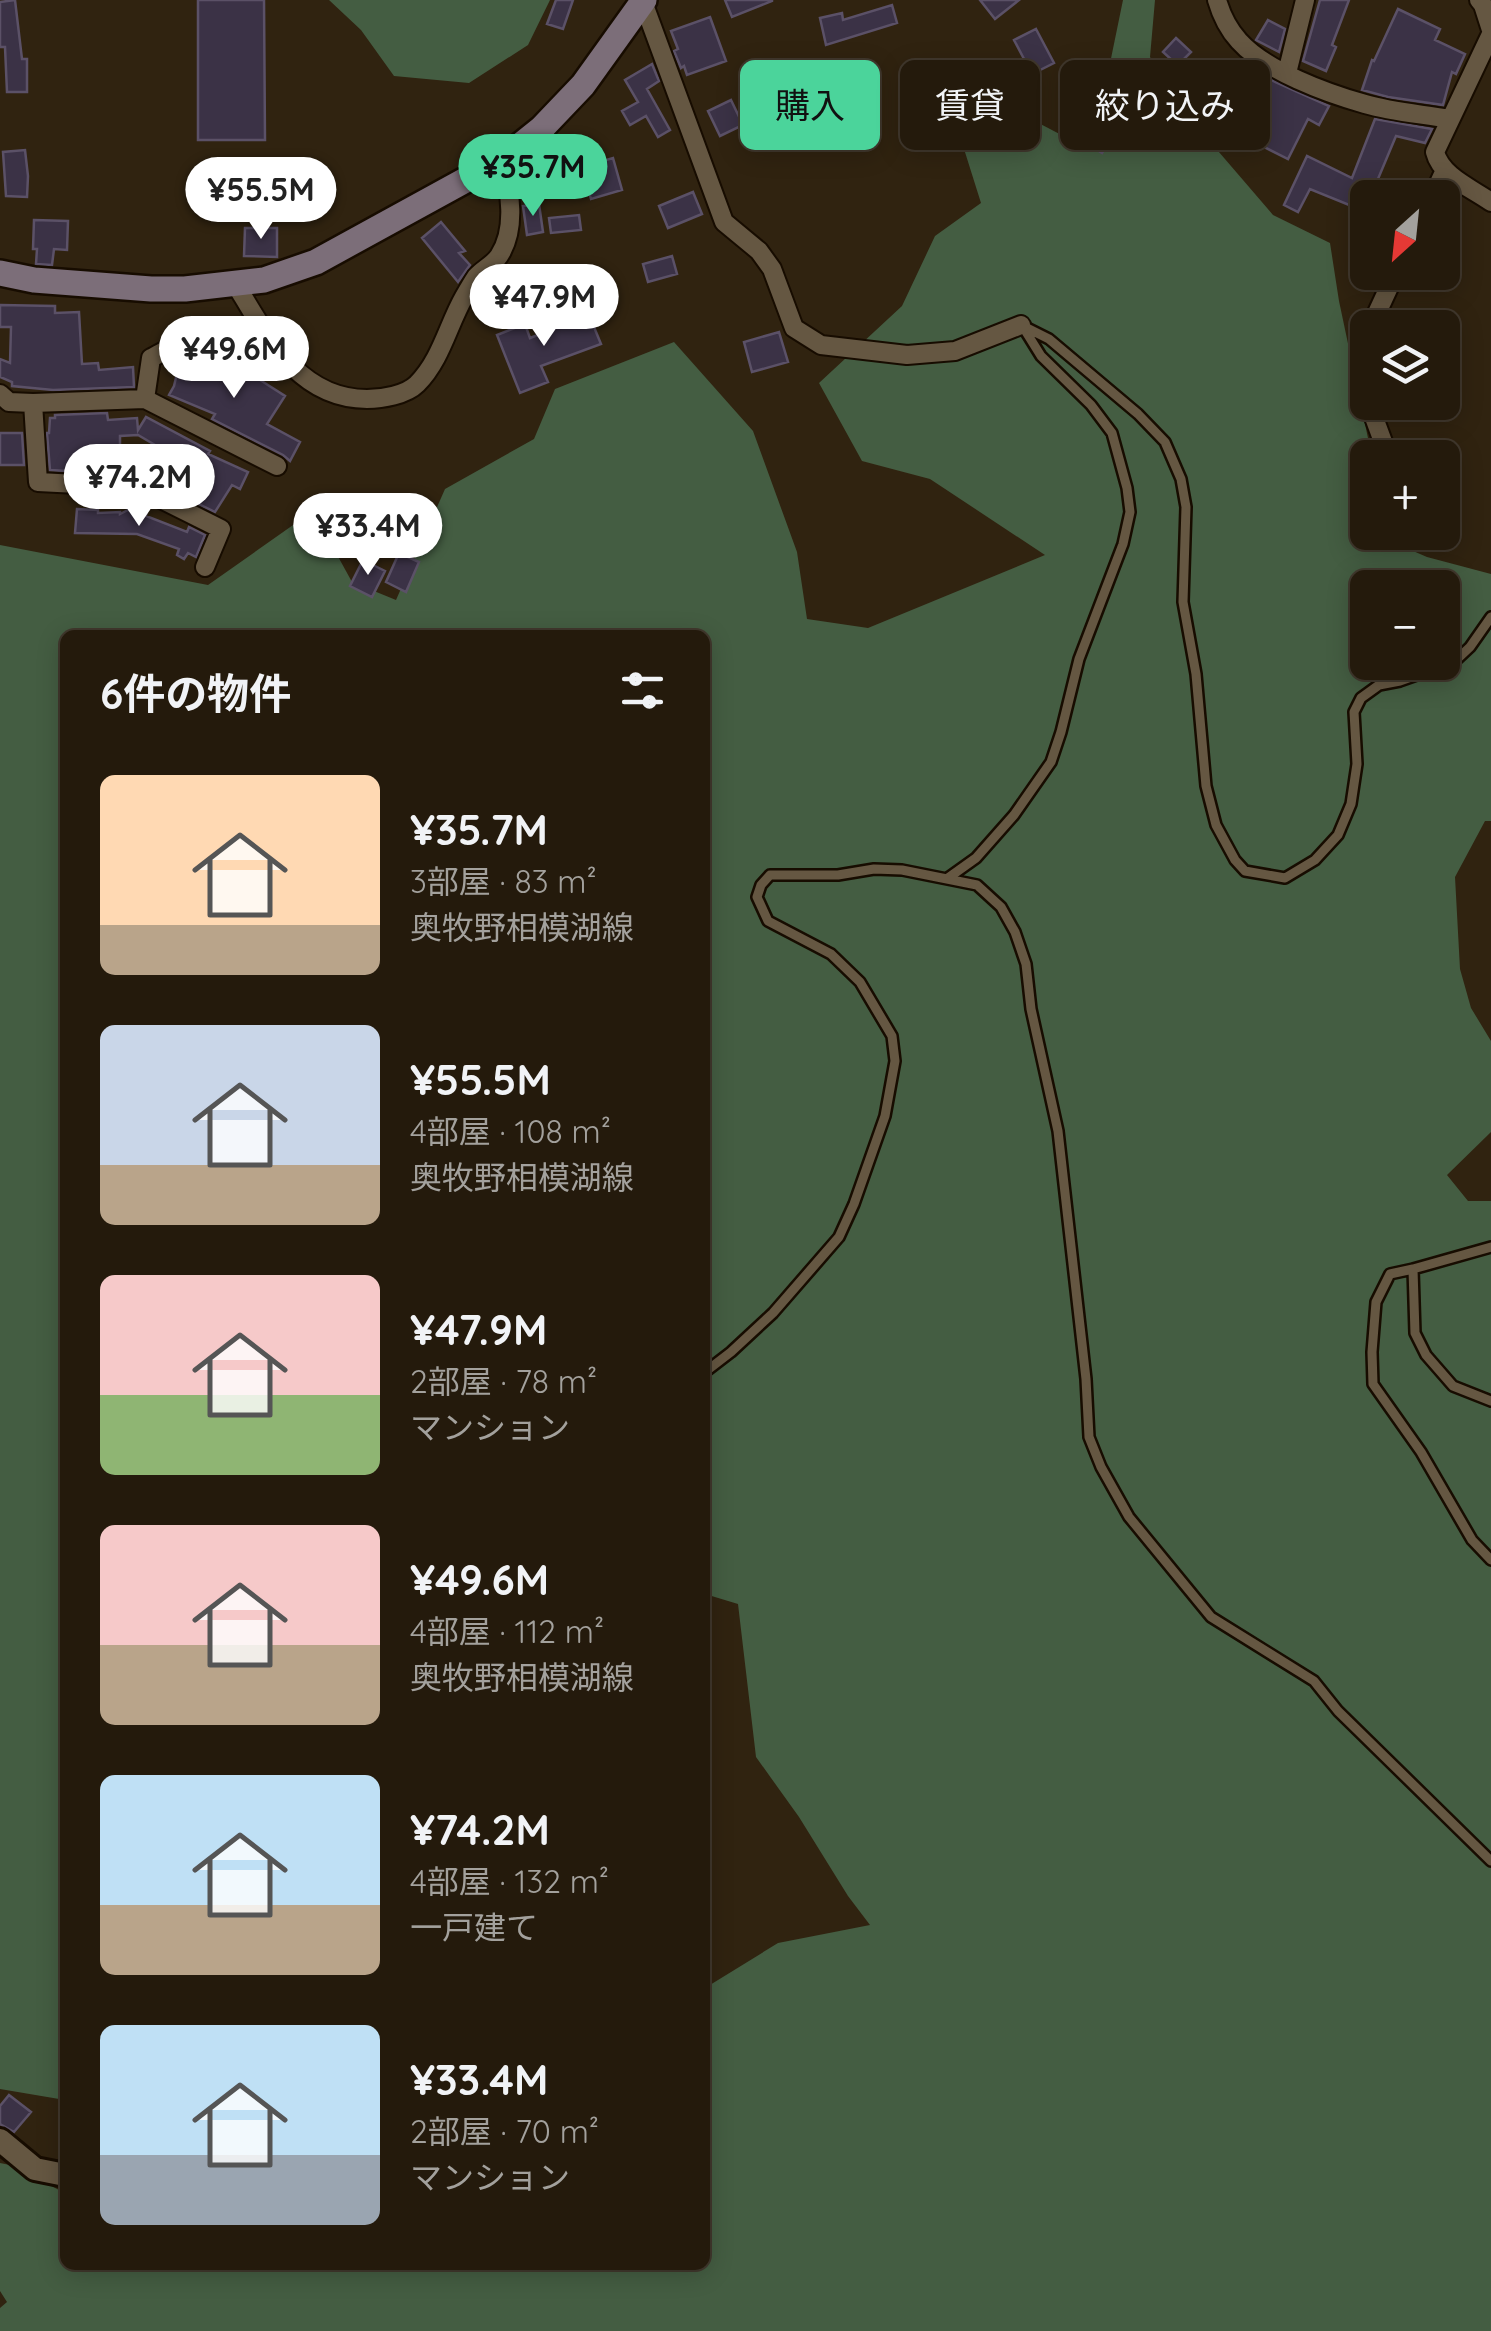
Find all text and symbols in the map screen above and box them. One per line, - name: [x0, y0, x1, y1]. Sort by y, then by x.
- chip: 購入: [740, 60, 880, 150]
- chip: 賃貸: [900, 60, 1040, 150]
- chip: 絞り込み: [1060, 60, 1270, 150]
- pin: ¥35.7M: [452, 134, 614, 219]
- text: ¥35.7M: [480, 146, 586, 186]
- pin: ¥55.5M: [180, 157, 342, 242]
- text: ¥55.5M: [207, 169, 315, 209]
- north arrow: [1350, 180, 1460, 290]
- map controls: [1350, 180, 1460, 680]
- pin: ¥47.9M: [463, 264, 625, 349]
- text: ¥47.9M: [492, 276, 596, 316]
- button: layers: [1350, 310, 1460, 420]
- pin: ¥49.6M: [153, 316, 315, 401]
- text: ¥49.6M: [181, 328, 287, 368]
- button: +: [1350, 440, 1460, 550]
- pin: ¥74.2M: [58, 444, 220, 529]
- text: ¥74.2M: [86, 456, 192, 496]
- pin: ¥33.4M: [287, 493, 449, 578]
- text: ¥33.4M: [315, 505, 421, 545]
- button: −: [1350, 570, 1460, 680]
- icon: filters: [615, 663, 670, 718]
- text: 6件の物件: [100, 667, 291, 720]
- text: ¥35.7M: [410, 803, 548, 856]
- icon: home: [180, 815, 300, 935]
- text: 3部屋 · 83 m²: [410, 861, 597, 901]
- text: 奥牧野相模湖線: [410, 907, 634, 947]
- text: ¥55.5M: [410, 1053, 551, 1106]
- icon: home: [180, 1065, 300, 1185]
- text: 4部屋 · 108 m²: [410, 1111, 611, 1151]
- text: 奥牧野相模湖線: [410, 1157, 634, 1197]
- text: ¥47.9M: [410, 1303, 547, 1356]
- icon: home: [180, 1315, 300, 1435]
- text: 2部屋 · 78 m²: [410, 1361, 597, 1401]
- text: マンション: [410, 1407, 570, 1447]
- text: ¥49.6M: [410, 1553, 549, 1606]
- icon: home: [180, 1565, 300, 1685]
- text: 4部屋 · 112 m²: [410, 1611, 604, 1651]
- text: 奥牧野相模湖線: [410, 1657, 634, 1697]
- text: ¥74.2M: [410, 1803, 550, 1856]
- icon: home: [180, 1815, 300, 1935]
- text: 4部屋 · 132 m²: [410, 1861, 609, 1901]
- text: 一戸建て: [410, 1907, 538, 1947]
- text: ¥33.4M: [410, 2053, 548, 2106]
- icon: home: [180, 2065, 300, 2185]
- text: 2部屋 · 70 m²: [410, 2111, 599, 2151]
- text: マンション: [410, 2157, 570, 2197]

